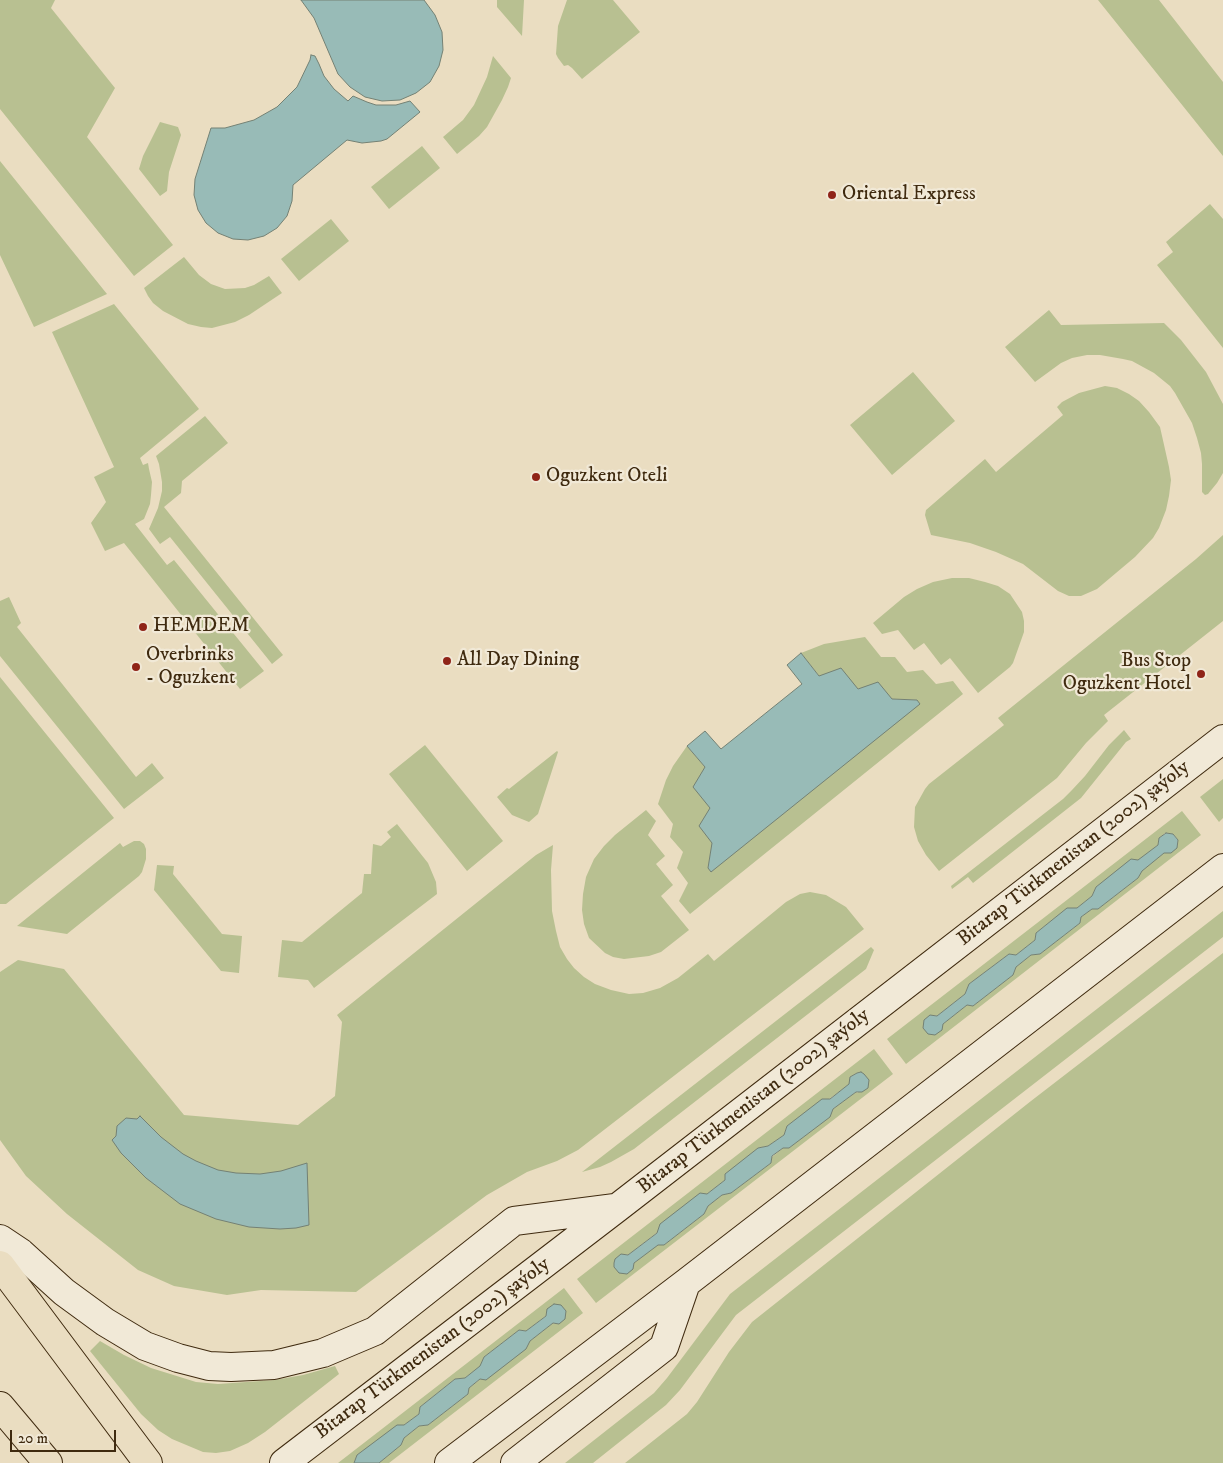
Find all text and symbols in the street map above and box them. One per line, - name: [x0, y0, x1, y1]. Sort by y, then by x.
- place label: Oriental Express: [842, 183, 976, 207]
- marker: Oriental Express: [826, 189, 838, 201]
- place label: Oguzkent Oteli: [546, 465, 667, 489]
- marker: Oguzkent Oteli: [530, 471, 542, 483]
- place label: HEMDEM: [153, 615, 249, 639]
- marker: HEMDEM: [137, 621, 149, 633]
- place label: Overbrinks - Oguzkent: [146, 644, 235, 691]
- place label: All Day Dining: [457, 649, 579, 673]
- place label: Bus Stop Oguzkent Hotel: [1063, 650, 1191, 697]
- marker: All Day Dining: [441, 655, 453, 667]
- marker: Overbrinks - Oguzkent: [130, 661, 142, 673]
- marker: Bus Stop Oguzkent Hotel: [1195, 668, 1207, 680]
- street label: Bitarap Türkmenistan (2002) şaýoly: [953, 756, 1195, 952]
- street label: Bitarap Türkmenistan (2002) şaýoly: [633, 1004, 875, 1200]
- street label: Bitarap Türkmenistan (2002) şaýoly: [311, 1253, 555, 1445]
- scale bar: [12, 1420, 119, 1452]
- text: 20 m: [18, 1429, 48, 1448]

